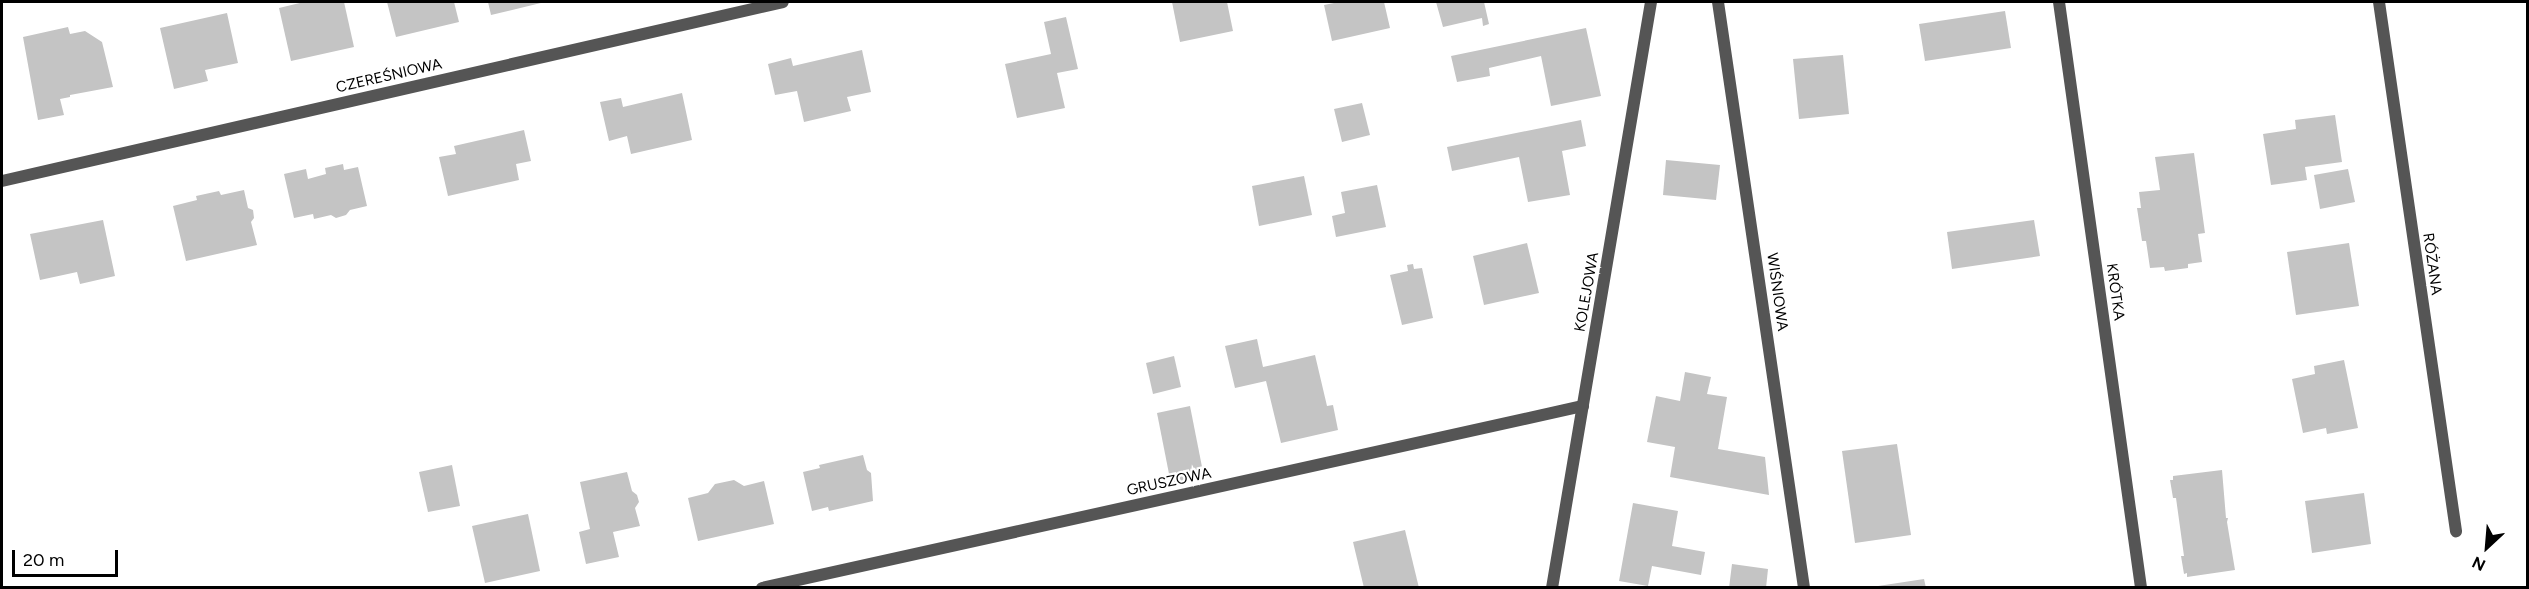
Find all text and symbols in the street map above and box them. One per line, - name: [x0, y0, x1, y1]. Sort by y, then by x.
- street label: CZEREŚNIOWA: [334, 55, 444, 97]
- street label: RÓŻANA: [2419, 232, 2445, 296]
- street label: KOLEJOWA: [1571, 251, 1603, 333]
- street label: WIŚNIOWA: [1763, 252, 1791, 332]
- street label: KRÓTKA: [2102, 262, 2128, 322]
- street label: GRUSZOWA: [1125, 464, 1213, 500]
- north arrow: [2457, 517, 2517, 577]
- scale bar: [15, 538, 122, 576]
- text: 20 m: [23, 549, 64, 571]
- text: N: [2469, 552, 2489, 575]

